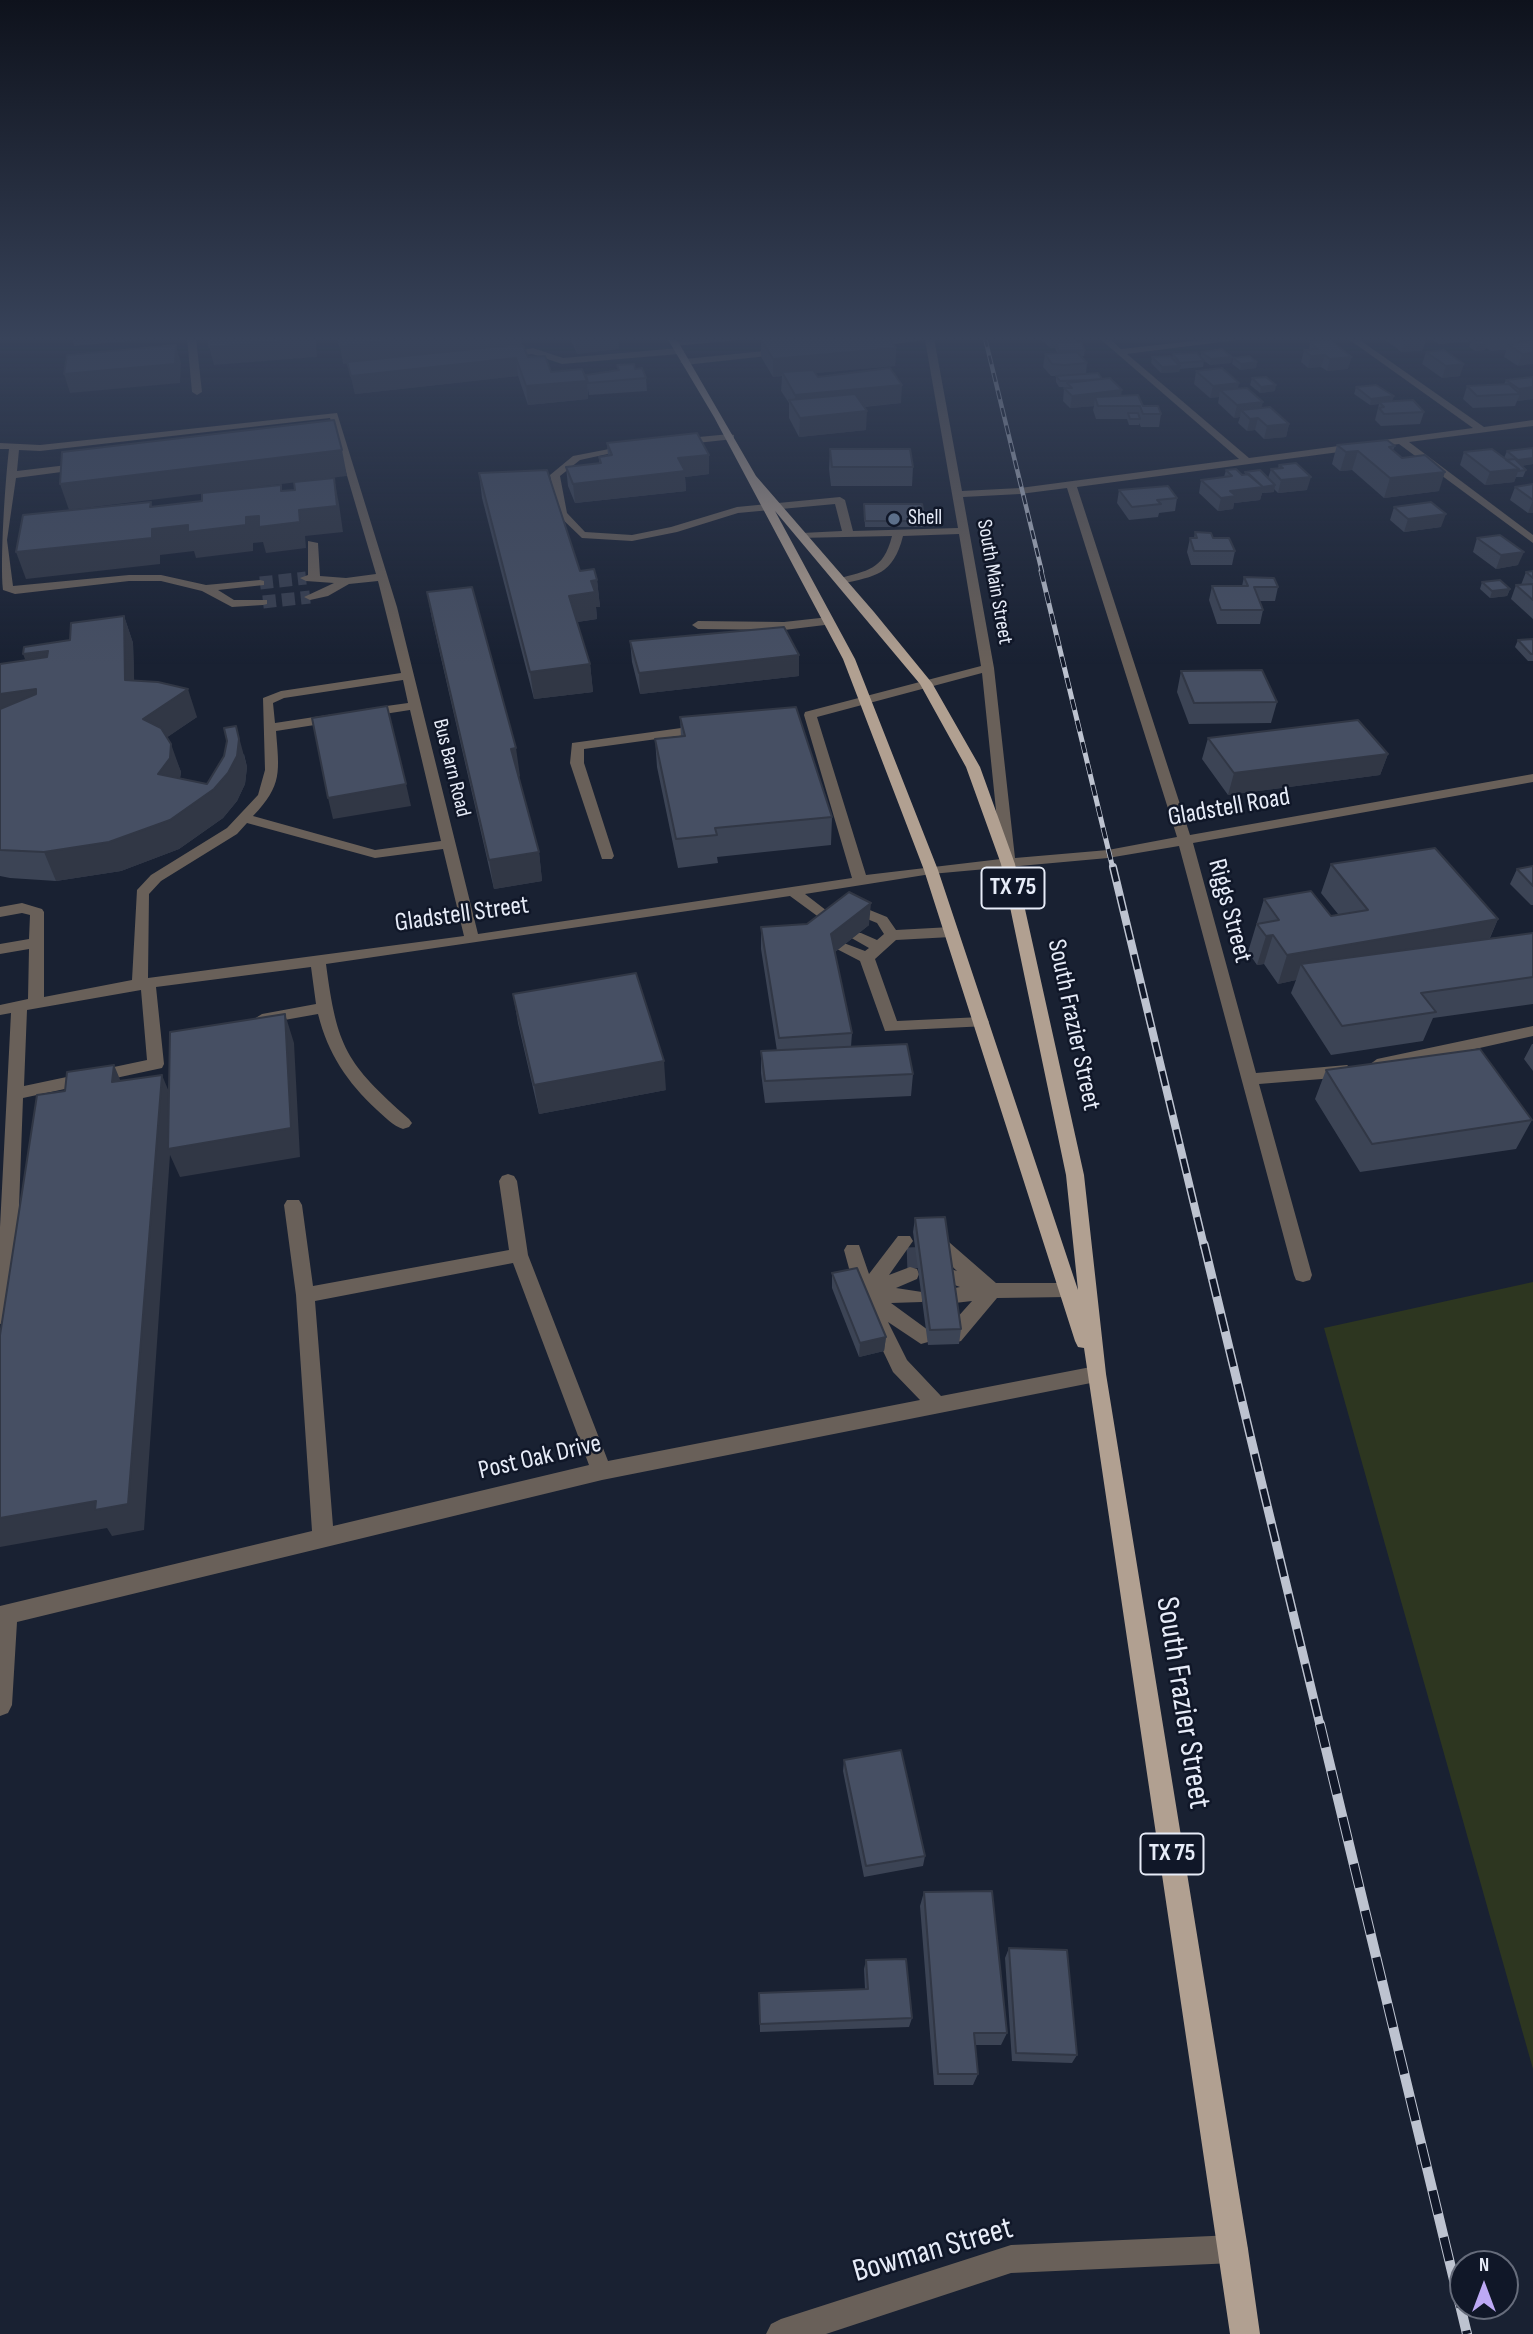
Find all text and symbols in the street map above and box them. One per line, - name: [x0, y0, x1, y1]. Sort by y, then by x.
- place label: Shell: [908, 506, 942, 532]
- marker: Shell: [886, 511, 902, 527]
- street label: South Main Street: [971, 518, 1017, 646]
- street label: Bus Barn Road: [427, 717, 475, 819]
- street label: Gladstell Road: [1166, 782, 1292, 834]
- street label: Riggs Street: [1200, 856, 1258, 966]
- road number: TX 75: [982, 868, 1044, 908]
- street label: Gladstell Street: [393, 890, 531, 940]
- street label: South Frazier Street: [1040, 937, 1106, 1113]
- street label: Post Oak Drive: [475, 1429, 605, 1487]
- street label: South Frazier Street: [1146, 1594, 1218, 1812]
- road number: TX 75: [1140, 1833, 1204, 1874]
- street label: Bowman Street: [849, 2210, 1017, 2292]
- north arrow: [1449, 2250, 1519, 2320]
- text: N: [1479, 2254, 1489, 2277]

